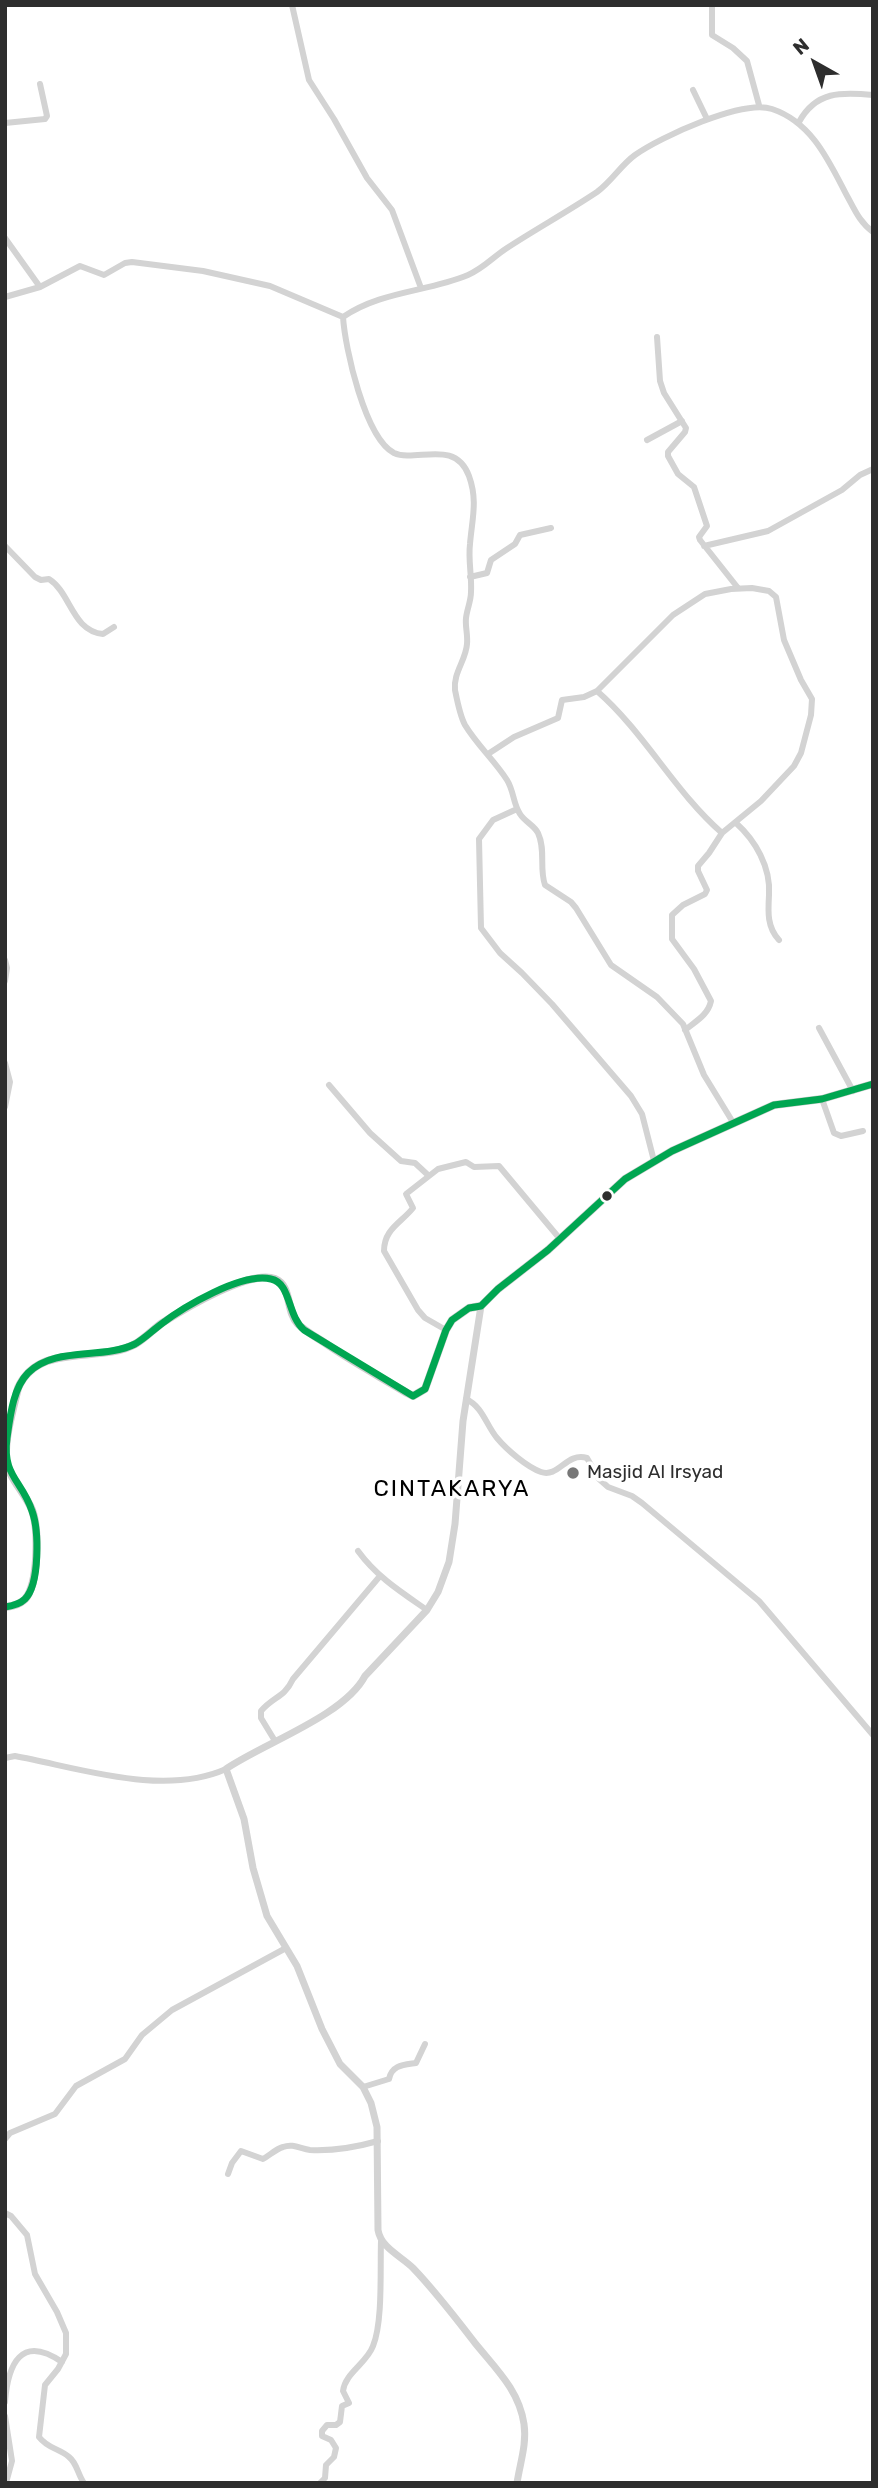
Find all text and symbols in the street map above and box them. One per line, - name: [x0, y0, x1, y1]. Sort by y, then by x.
- north arrow: [780, 28, 850, 98]
- text: N: [789, 33, 814, 60]
- unlabelled marker: [600, 1189, 614, 1203]
- place label: Masjid Al Irsyad: [587, 1462, 723, 1484]
- marker: Masjid Al Irsyad: [565, 1465, 581, 1481]
- district label: CINTAKARYA: [375, 1475, 529, 1503]

